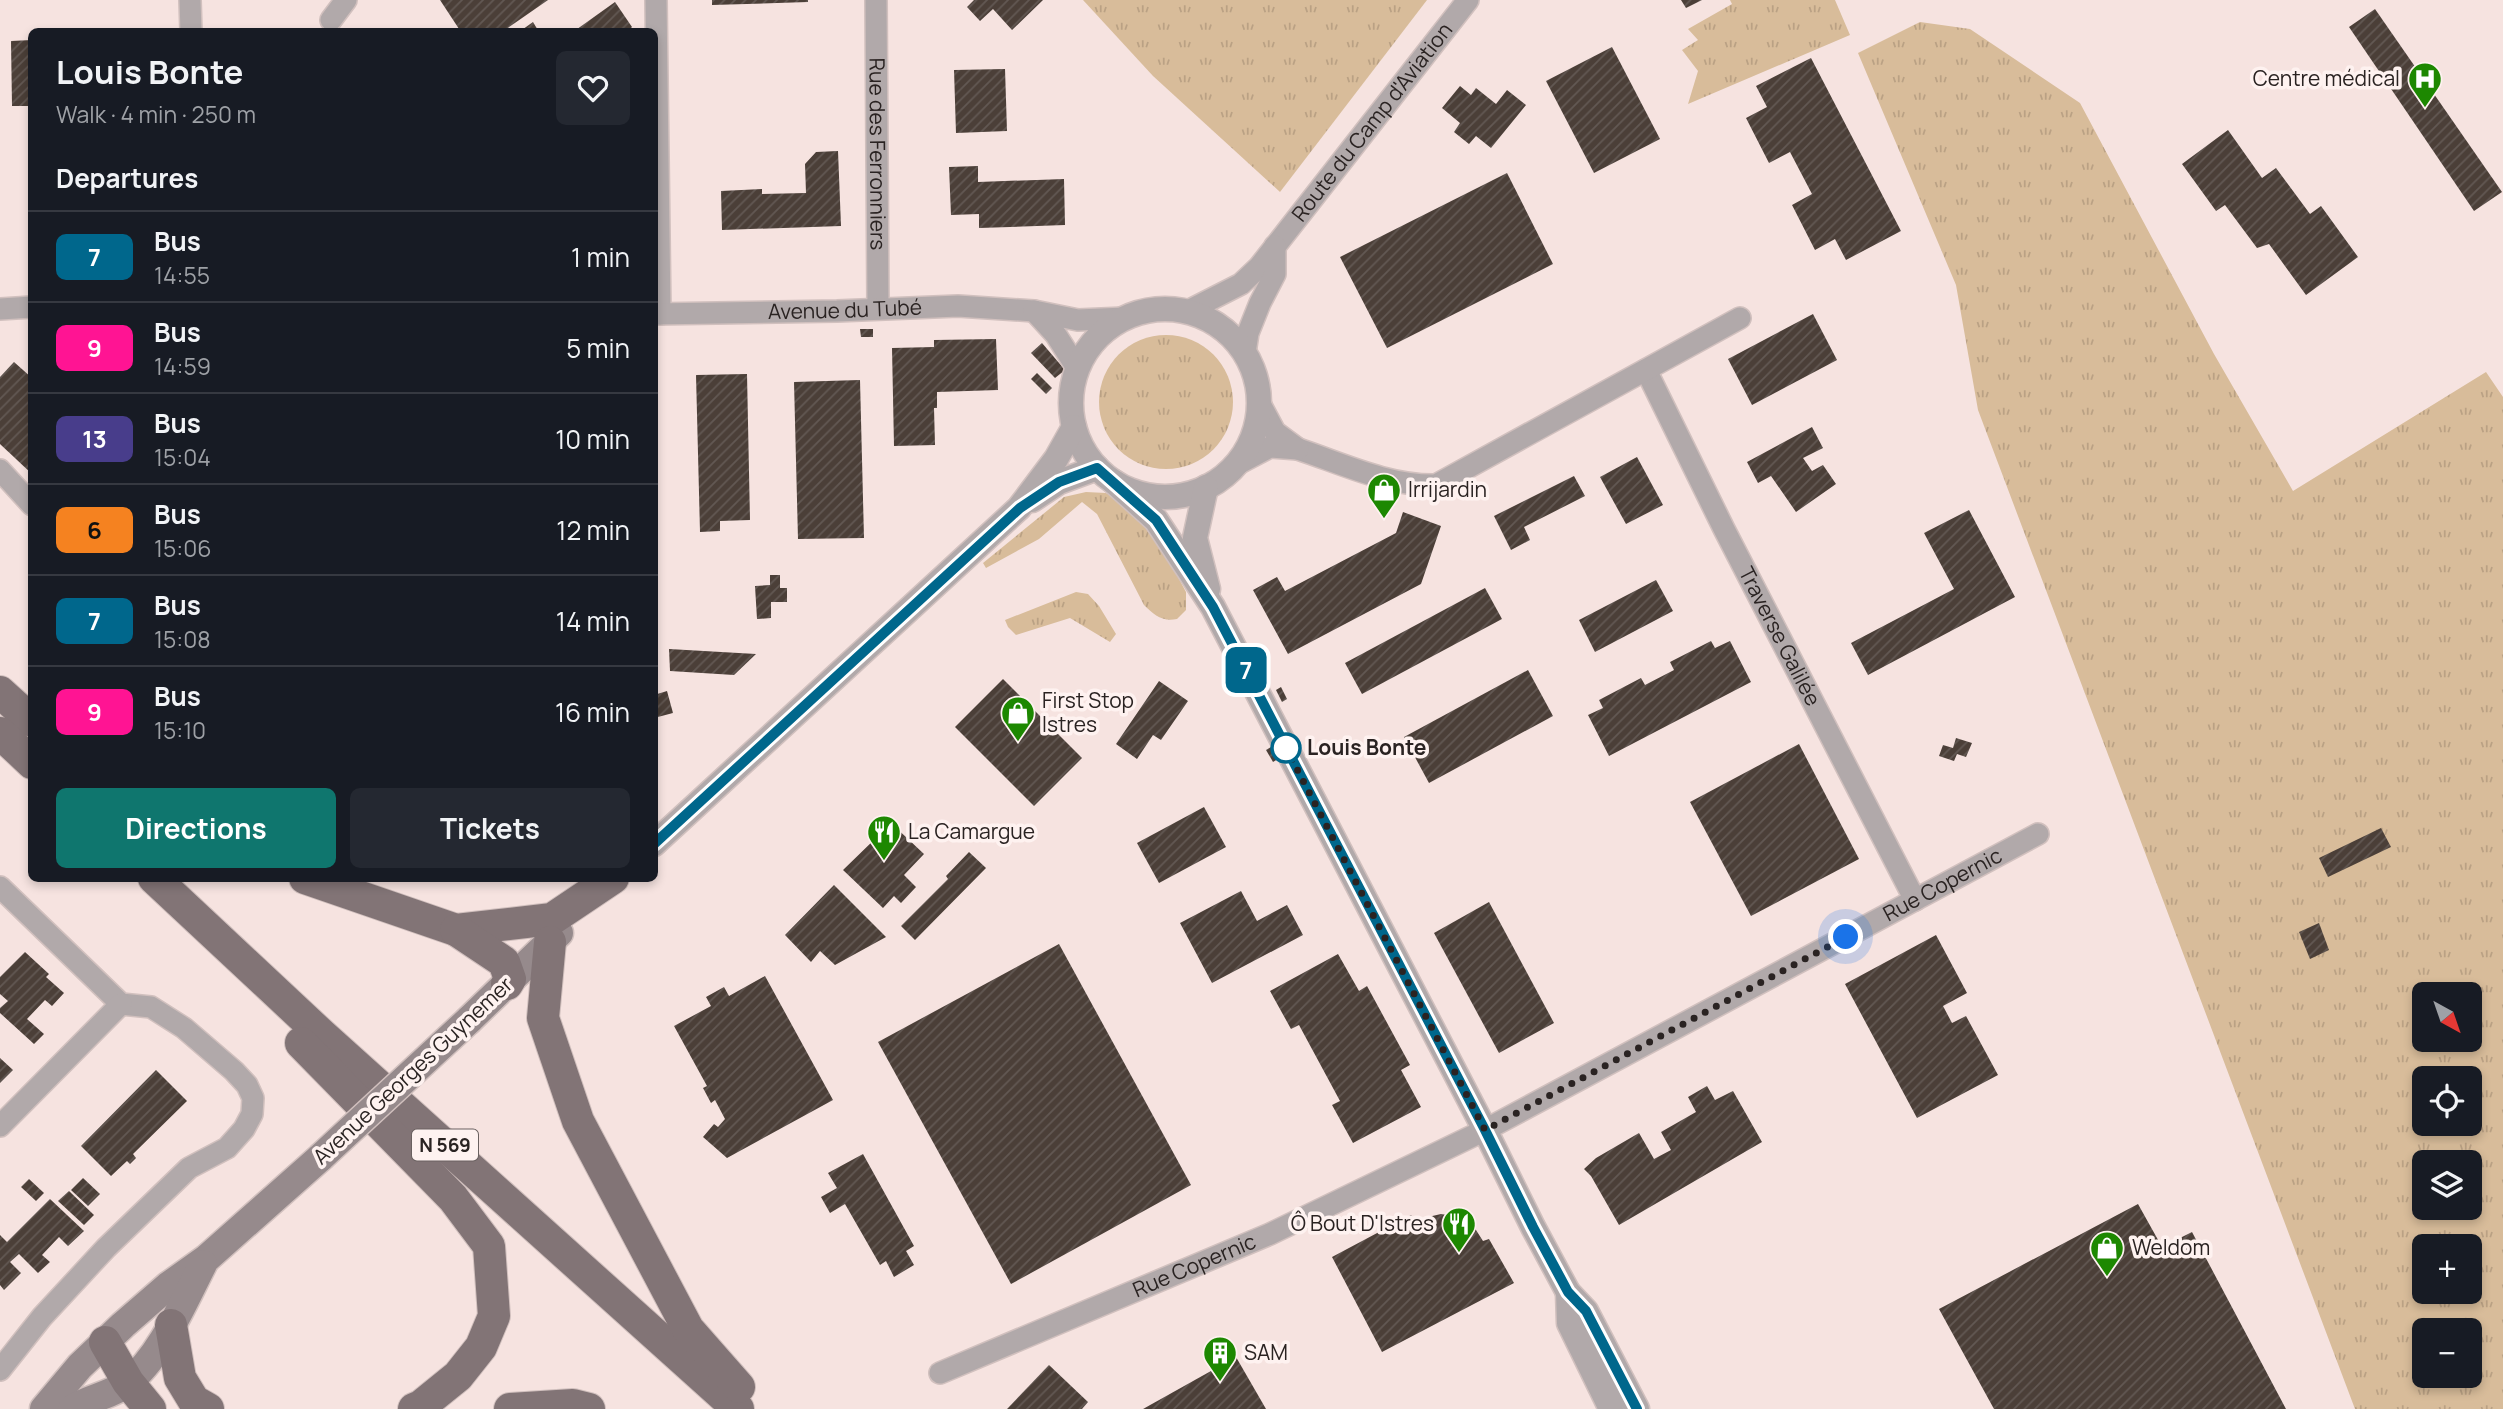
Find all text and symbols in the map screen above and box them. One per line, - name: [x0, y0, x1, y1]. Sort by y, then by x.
- street label: Route du Camp d'Aviation: [1285, 16, 1458, 227]
- text: Louis Bonte: [56, 49, 243, 94]
- button: heart: [556, 51, 630, 125]
- street label: Rue des Ferronniers: [863, 58, 893, 250]
- hospital icon: Centre médical: [2406, 60, 2444, 109]
- place label: Centre médical: [2253, 64, 2400, 92]
- text: Walk · 4 min · 250 m: [56, 98, 256, 130]
- text: Departures: [56, 160, 198, 196]
- text: Bus: [154, 223, 201, 259]
- text: 1 min: [571, 239, 630, 275]
- text: 7: [88, 240, 101, 273]
- text: 14:55: [154, 259, 210, 291]
- street label: Avenue du Tubé: [768, 293, 922, 325]
- text: Bus: [154, 314, 201, 350]
- text: 5 min: [566, 330, 630, 366]
- text: 9: [87, 331, 102, 364]
- text: 14:59: [154, 350, 211, 382]
- text: Bus: [154, 405, 201, 441]
- text: 10 min: [555, 421, 630, 457]
- text: 13: [82, 422, 107, 455]
- text: 15:04: [154, 441, 211, 473]
- shop icon: Irrijardin: [1365, 471, 1403, 520]
- place label: Irrijardin: [1408, 475, 1487, 503]
- text: Bus: [154, 496, 201, 532]
- text: 12 min: [556, 512, 630, 548]
- text: 6: [87, 513, 102, 546]
- text: 15:06: [154, 532, 211, 564]
- street label: Traverse Galilée: [1733, 562, 1828, 710]
- text: Bus: [154, 587, 201, 623]
- text: 14 min: [556, 603, 630, 639]
- text: 7: [88, 604, 101, 637]
- text: 15:08: [154, 623, 211, 655]
- line badge: 7: [1223, 647, 1269, 693]
- text: 7: [1240, 653, 1252, 686]
- text: Bus: [154, 678, 201, 714]
- place label: First Stop Istres: [1042, 686, 1134, 738]
- text: 16 min: [555, 694, 630, 730]
- shop icon: First Stop Istres: [999, 694, 1037, 743]
- text: 9: [87, 695, 102, 728]
- text: 15:10: [154, 714, 206, 746]
- marker: Louis Bonte: [1271, 733, 1301, 763]
- place label: Louis Bonte: [1307, 733, 1426, 761]
- button: Directions: [56, 788, 336, 868]
- button: Tickets: [350, 788, 630, 868]
- restaurant icon: La Camargue: [865, 813, 903, 862]
- place label: La Camargue: [908, 817, 1035, 845]
- street label: Rue Copernic: [1878, 841, 2007, 927]
- your location: [1828, 919, 1863, 954]
- street label: Avenue Georges Guynemer: [307, 970, 518, 1170]
- north arrow: [2412, 982, 2482, 1052]
- map controls: [2412, 982, 2482, 1388]
- button: locate: [2412, 1066, 2482, 1136]
- road number: N 569: [412, 1130, 478, 1161]
- button: layers: [2412, 1150, 2482, 1220]
- restaurant icon: Ô Bout D'Istres: [1440, 1205, 1478, 1254]
- place label: Ô Bout D'Istres: [1291, 1209, 1434, 1237]
- street label: Rue Copernic: [1128, 1227, 1260, 1303]
- shop icon: Weldom: [2088, 1229, 2126, 1278]
- place label: Weldom: [2132, 1233, 2210, 1261]
- button: +: [2412, 1234, 2482, 1304]
- button: −: [2412, 1318, 2482, 1388]
- building icon: SAM: [1201, 1334, 1239, 1383]
- place label: SAM: [1244, 1338, 1288, 1366]

